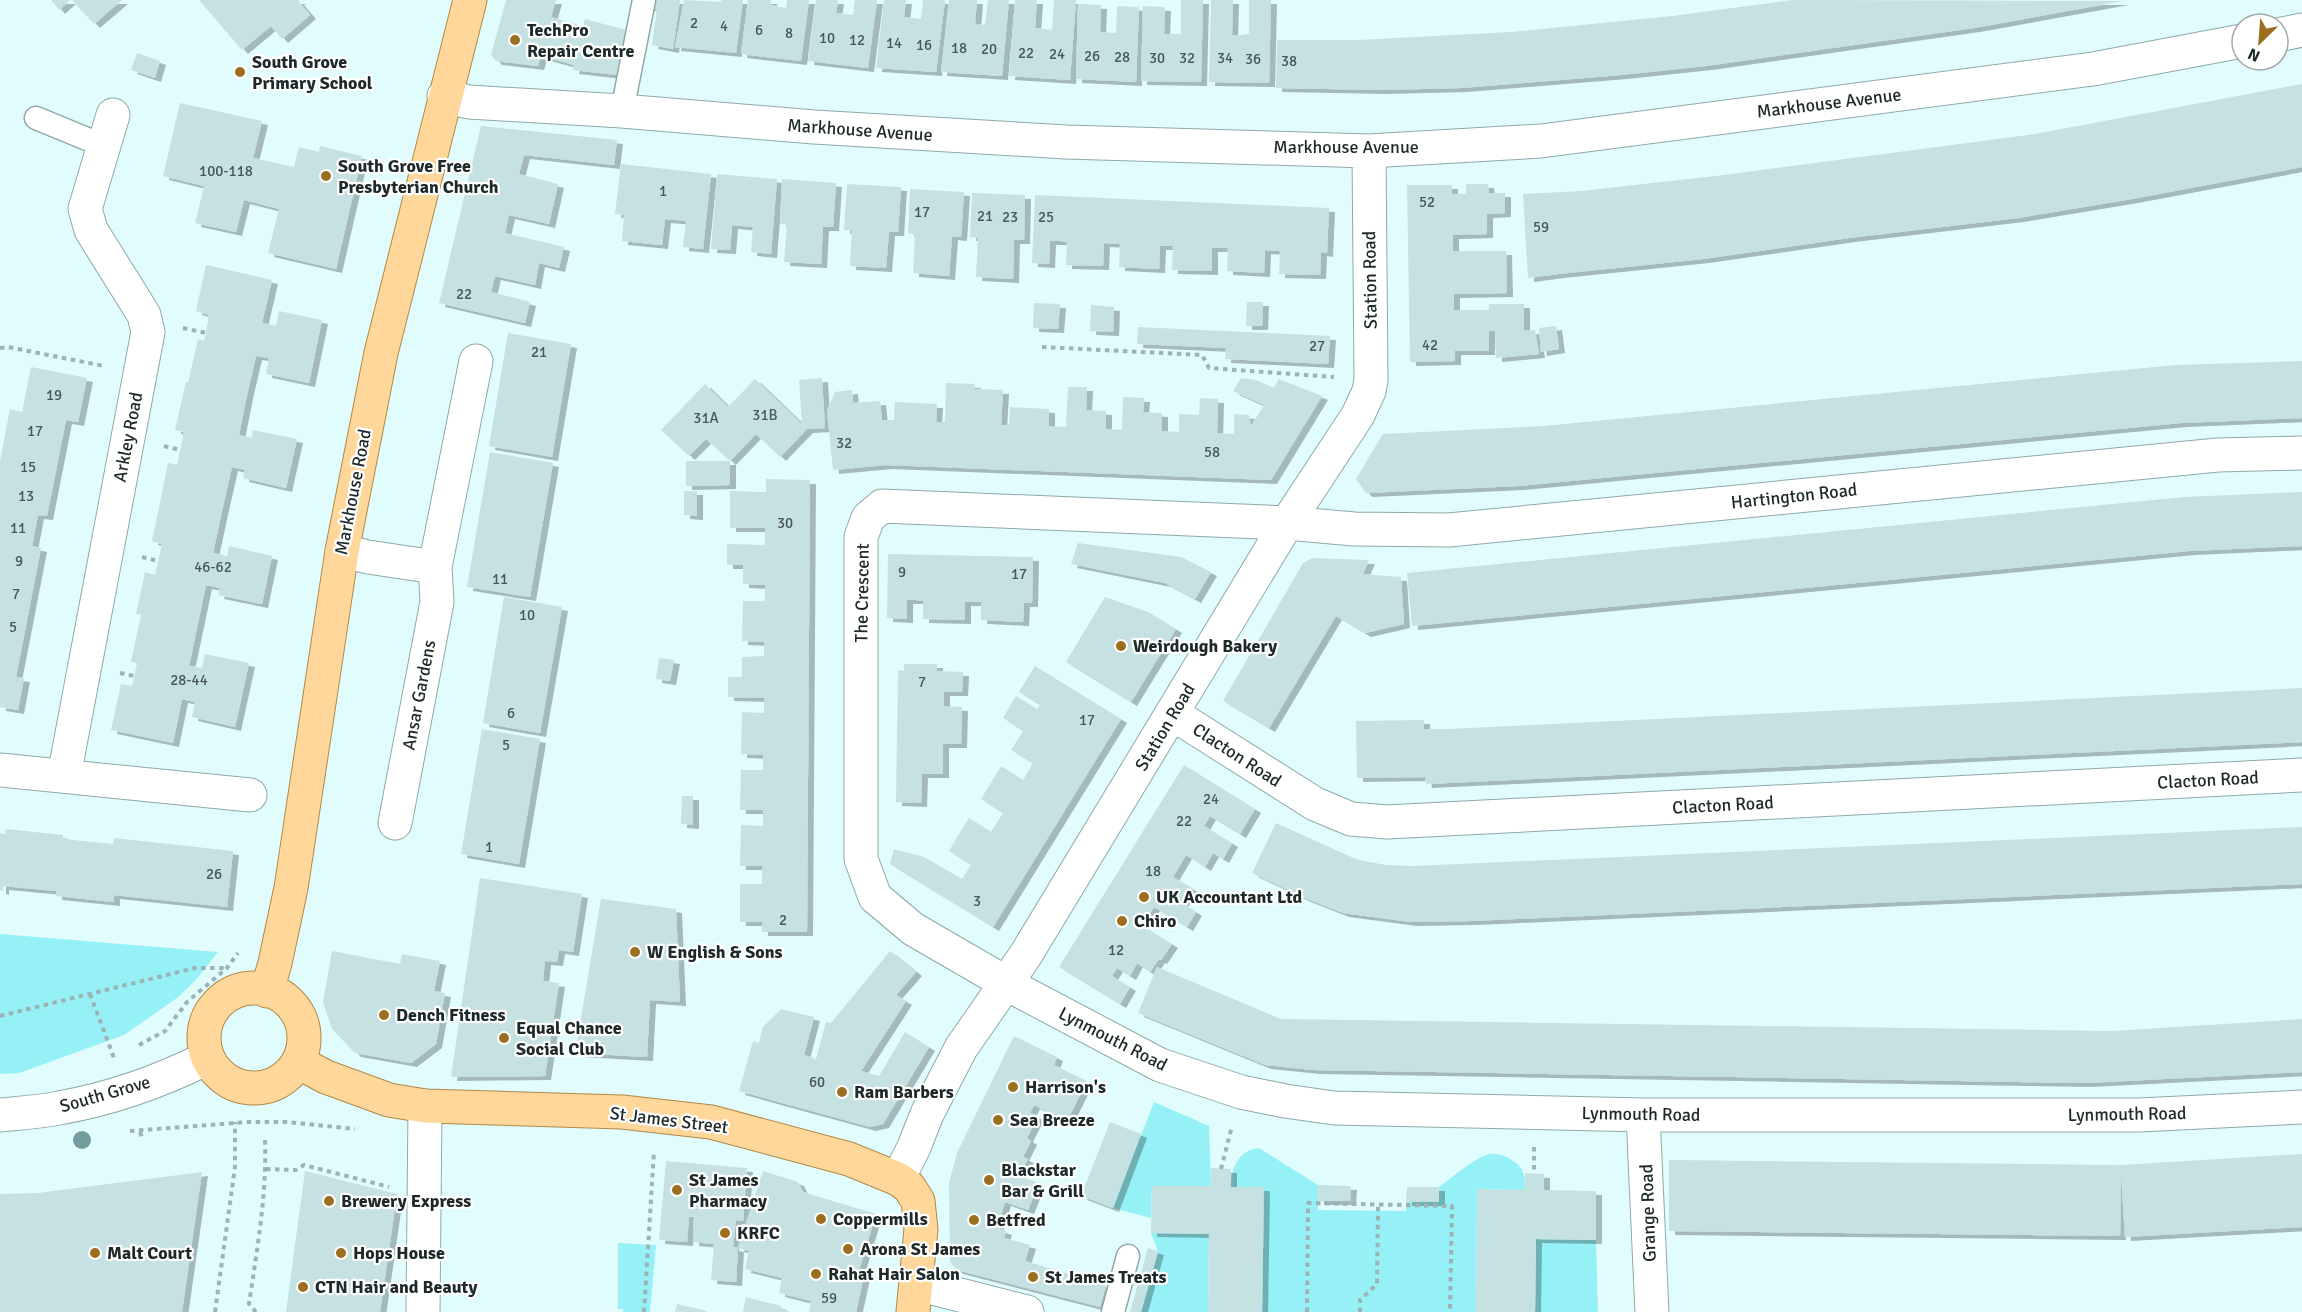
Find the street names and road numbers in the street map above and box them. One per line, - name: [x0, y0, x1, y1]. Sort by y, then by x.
- street label: Markhouse Avenue: [1755, 83, 1903, 123]
- street label: Markhouse Avenue: [787, 114, 933, 146]
- street label: Markhouse Avenue: [1273, 136, 1419, 158]
- street label: Station Road: [1358, 231, 1382, 329]
- street label: Arkley Road: [109, 390, 147, 484]
- street label: Markhouse Road: [330, 427, 376, 557]
- street label: Hartington Road: [1730, 478, 1858, 514]
- street label: The Crescent: [850, 543, 874, 643]
- street label: Ansar Gardens: [398, 638, 440, 752]
- street label: Station Road: [1130, 679, 1200, 775]
- street label: Clacton Road: [1188, 718, 1286, 792]
- street label: Clacton Road: [2157, 766, 2259, 794]
- street label: Clacton Road: [1672, 791, 1774, 819]
- street label: Lynmouth Road: [1055, 1002, 1171, 1076]
- street label: South Grove: [57, 1071, 153, 1117]
- street label: St James Street: [609, 1102, 729, 1138]
- street label: Lynmouth Road: [1581, 1102, 1701, 1126]
- street label: Lynmouth Road: [2067, 1102, 2187, 1126]
- street label: Grange Road: [1635, 1164, 1661, 1262]

